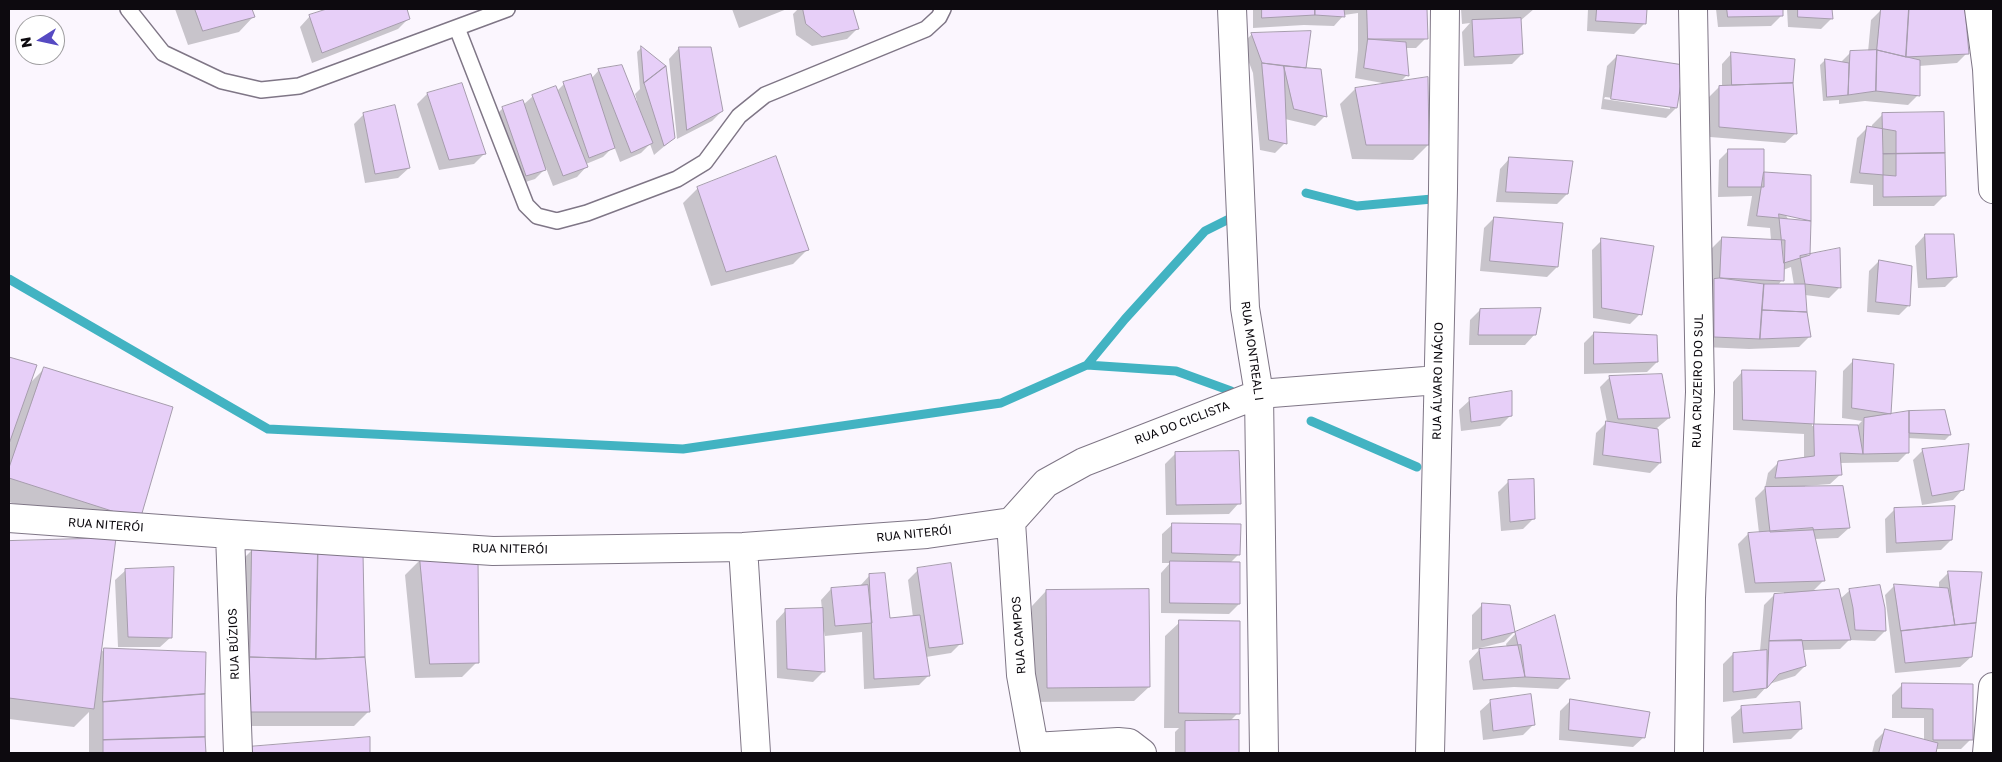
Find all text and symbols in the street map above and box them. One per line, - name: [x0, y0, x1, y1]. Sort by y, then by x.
- north arrow: [15, 15, 65, 65]
- text: N: [16, 36, 35, 49]
- street label: RUA MONTREAL I: [1238, 300, 1266, 402]
- street label: RUA CRUZEIRO DO SUL: [1690, 314, 1706, 448]
- street label: RUA ÁLVARO INÁCIO: [1430, 322, 1446, 440]
- street label: RUA DO CICLISTA: [1132, 398, 1232, 448]
- street label: RUA NITERÓI: [68, 515, 144, 535]
- street label: RUA NITERÓI: [875, 523, 953, 545]
- street label: RUA NITERÓI: [472, 541, 548, 557]
- street label: RUA CAMPOS: [1009, 596, 1029, 674]
- street label: RUA BÚZIOS: [226, 608, 242, 680]

